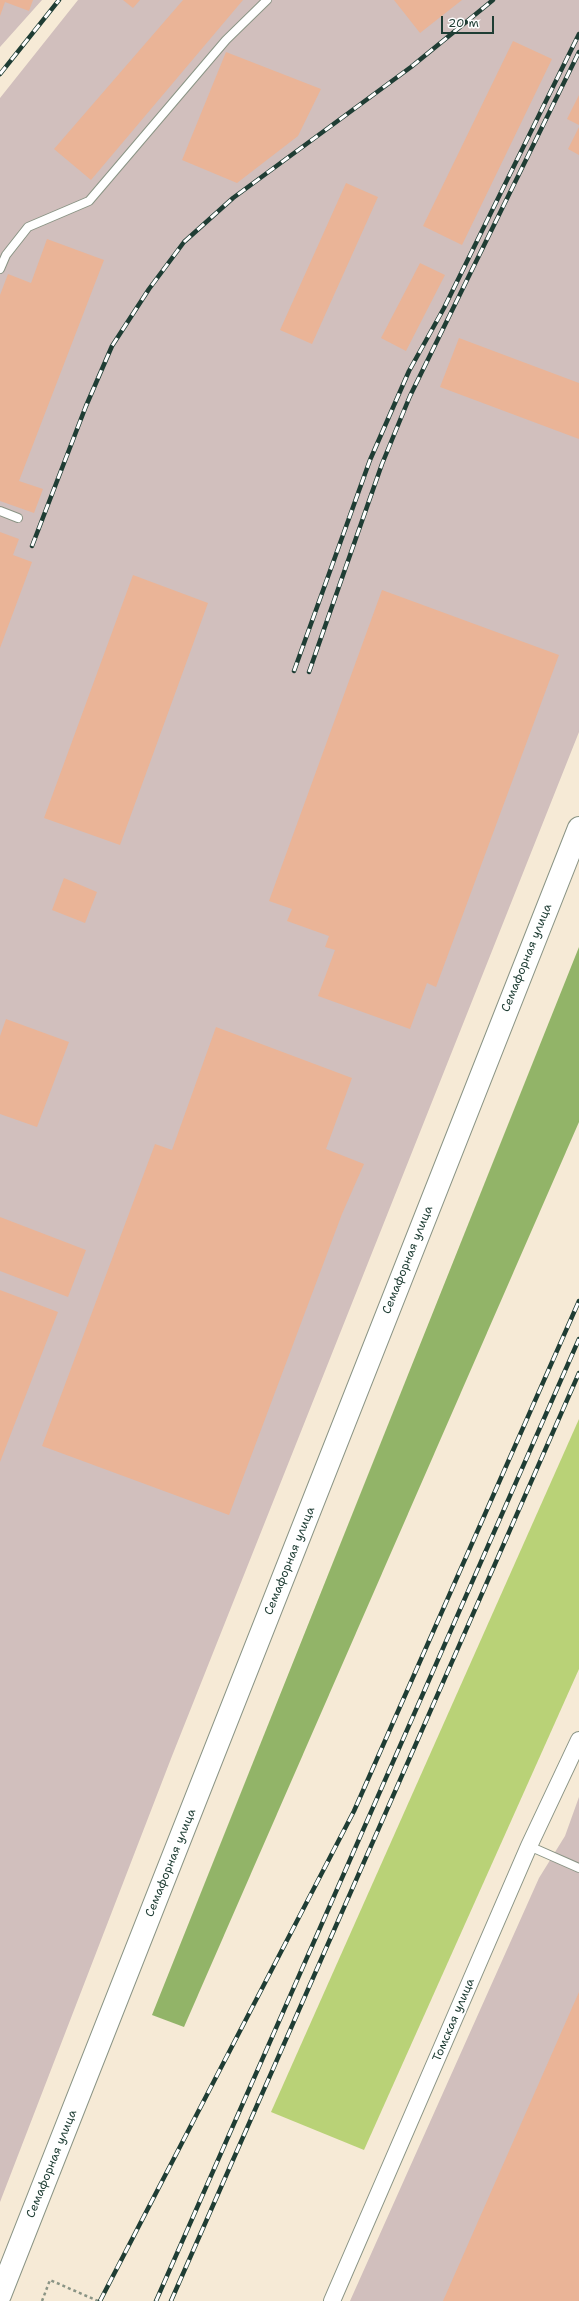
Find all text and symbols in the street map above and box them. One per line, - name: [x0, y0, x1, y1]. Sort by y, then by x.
- scale bar: [443, 8, 496, 34]
- text: 20 m: [448, 15, 479, 31]
- street label: Семафорная улица: [499, 902, 555, 1014]
- street label: Семафорная улица: [380, 1204, 436, 1316]
- street label: Семафорная улица: [262, 1505, 318, 1617]
- street label: Семафорная улица: [143, 1807, 199, 1919]
- street label: Томская улица: [430, 1976, 478, 2064]
- street label: Семафорная улица: [24, 2108, 80, 2220]

